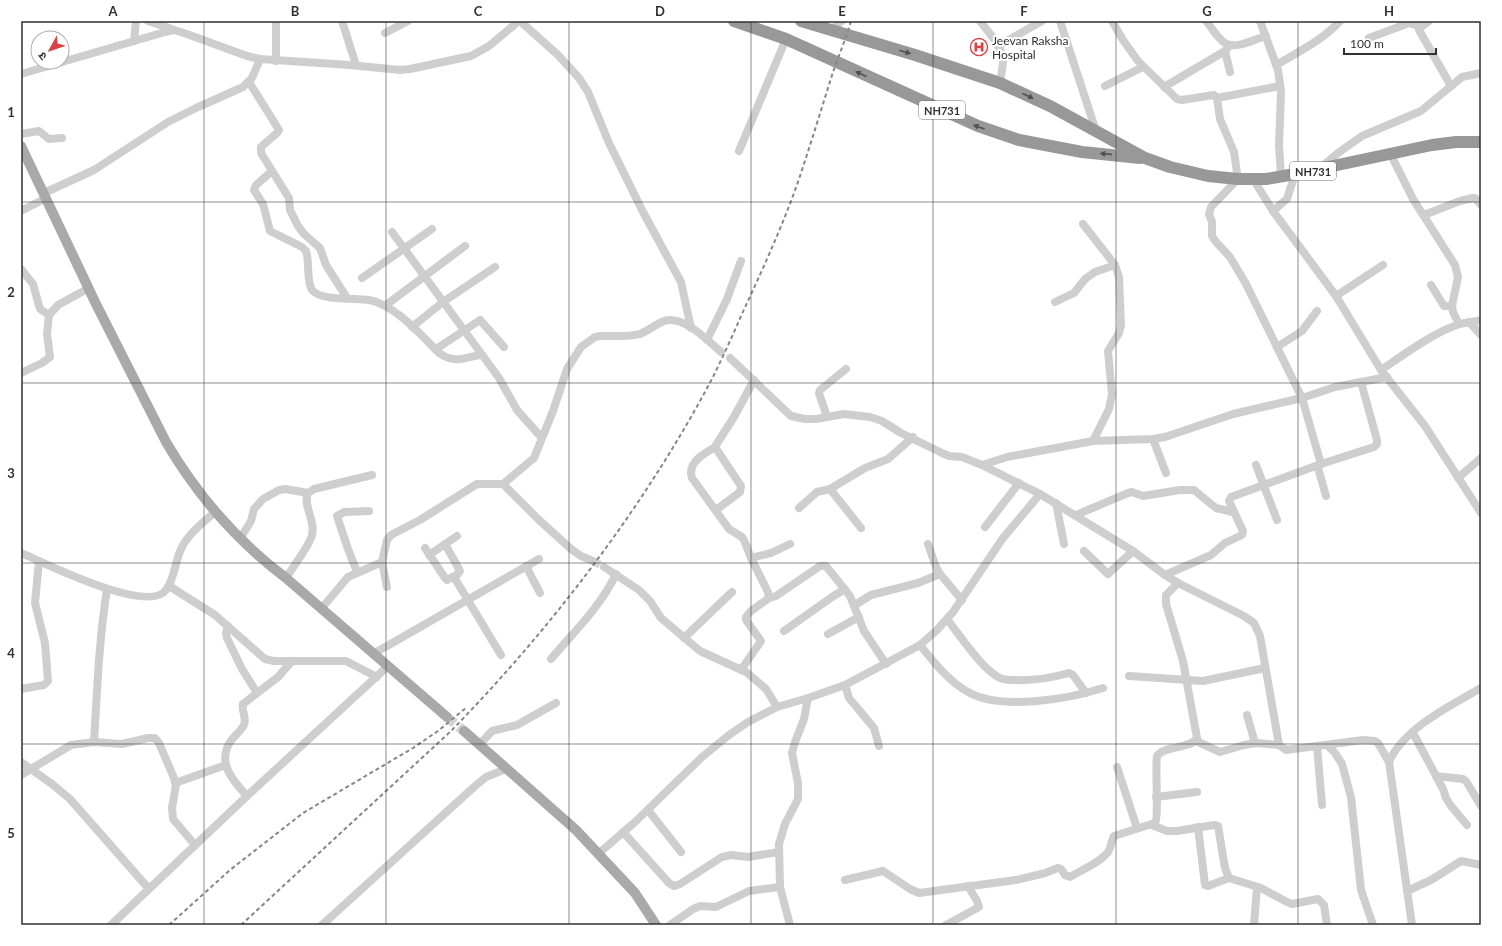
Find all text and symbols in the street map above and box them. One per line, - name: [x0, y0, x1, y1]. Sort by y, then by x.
- text: A: [107, 3, 118, 19]
- text: B: [291, 3, 300, 19]
- text: C: [474, 3, 483, 19]
- text: D: [655, 3, 665, 19]
- text: E: [838, 3, 846, 19]
- text: F: [1020, 3, 1028, 19]
- text: G: [1202, 3, 1212, 19]
- text: H: [1384, 3, 1394, 19]
- north arrow: [30, 30, 70, 70]
- scale bar: [1344, 30, 1436, 56]
- place label: Jeevan Raksha Hospital: [992, 33, 1069, 62]
- text: 100 m: [1350, 36, 1384, 51]
- hospital icon: Jeevan Raksha Hospital: [969, 37, 989, 57]
- one-way arrow: [900, 49, 912, 55]
- text: उ: [35, 50, 49, 63]
- one-way arrow: [855, 71, 866, 77]
- one-way arrow: [1022, 93, 1033, 99]
- road number: NH731: [919, 101, 965, 119]
- text: 1: [7, 104, 15, 120]
- one-way arrow: [973, 123, 985, 129]
- one-way arrow: [1100, 151, 1112, 158]
- road number: NH731: [1290, 162, 1336, 180]
- text: 2: [7, 284, 15, 300]
- text: 3: [7, 465, 15, 481]
- text: 4: [7, 645, 15, 661]
- text: 5: [7, 825, 15, 841]

